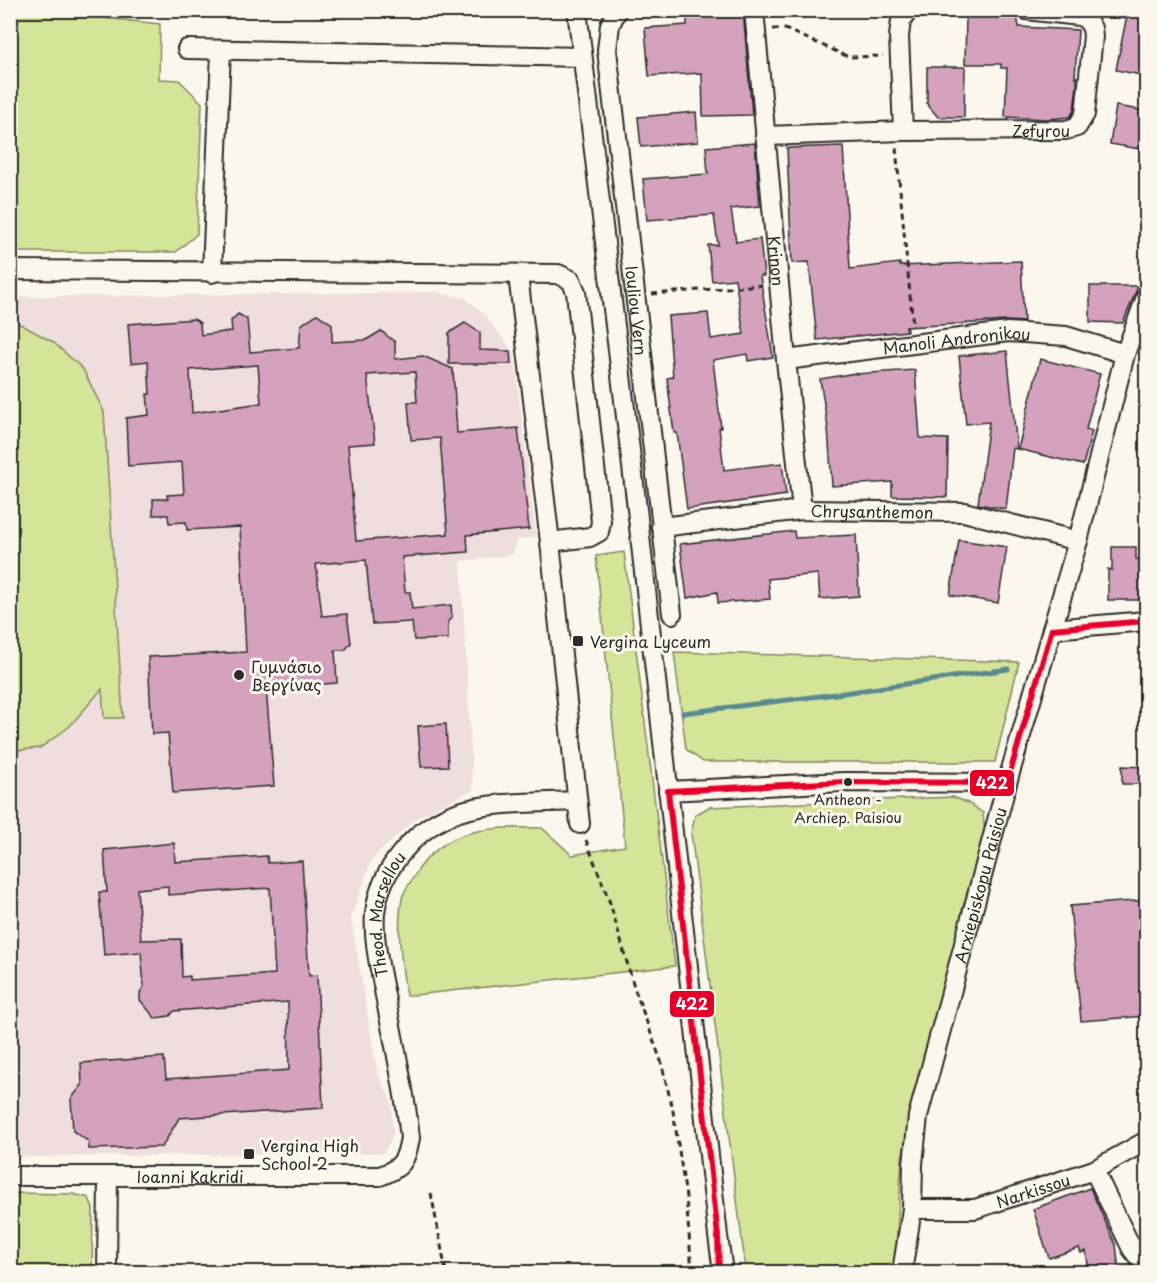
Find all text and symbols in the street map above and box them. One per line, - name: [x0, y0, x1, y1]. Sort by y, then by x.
- street label: Zefyrou: [1012, 118, 1070, 142]
- street label: Krinon: [763, 235, 791, 287]
- street label: Iouliou Vern: [620, 264, 654, 357]
- street label: Manoli Andronikou: [881, 319, 1031, 360]
- street label: Chrysanthemon: [810, 498, 934, 524]
- place label: Vergina Lyceum: [590, 629, 711, 653]
- marker: Vergina Lyceum: [571, 634, 585, 648]
- place label: Γυμνάσιο Βεργίνας: [251, 654, 322, 696]
- marker: Γυμνάσιο Βεργίνας: [232, 668, 246, 682]
- line badge: 422: [969, 769, 1015, 797]
- text: 422: [976, 770, 1009, 794]
- marker: Antheon - Archiep. Paisiou: [842, 776, 854, 788]
- place label: Antheon - Archiep. Paisiou: [794, 789, 902, 828]
- street label: Arxiepiskopu Paisiou: [947, 804, 1012, 966]
- street label: Theod. Marsellou: [362, 846, 411, 979]
- line badge: 422: [669, 990, 715, 1018]
- text: 422: [676, 991, 709, 1015]
- place label: Vergina High School 2: [261, 1133, 359, 1175]
- marker: Vergina High School 2: [242, 1147, 256, 1161]
- street label: Ioanni Kakridi: [136, 1164, 244, 1188]
- street label: Narkissou: [993, 1167, 1073, 1213]

